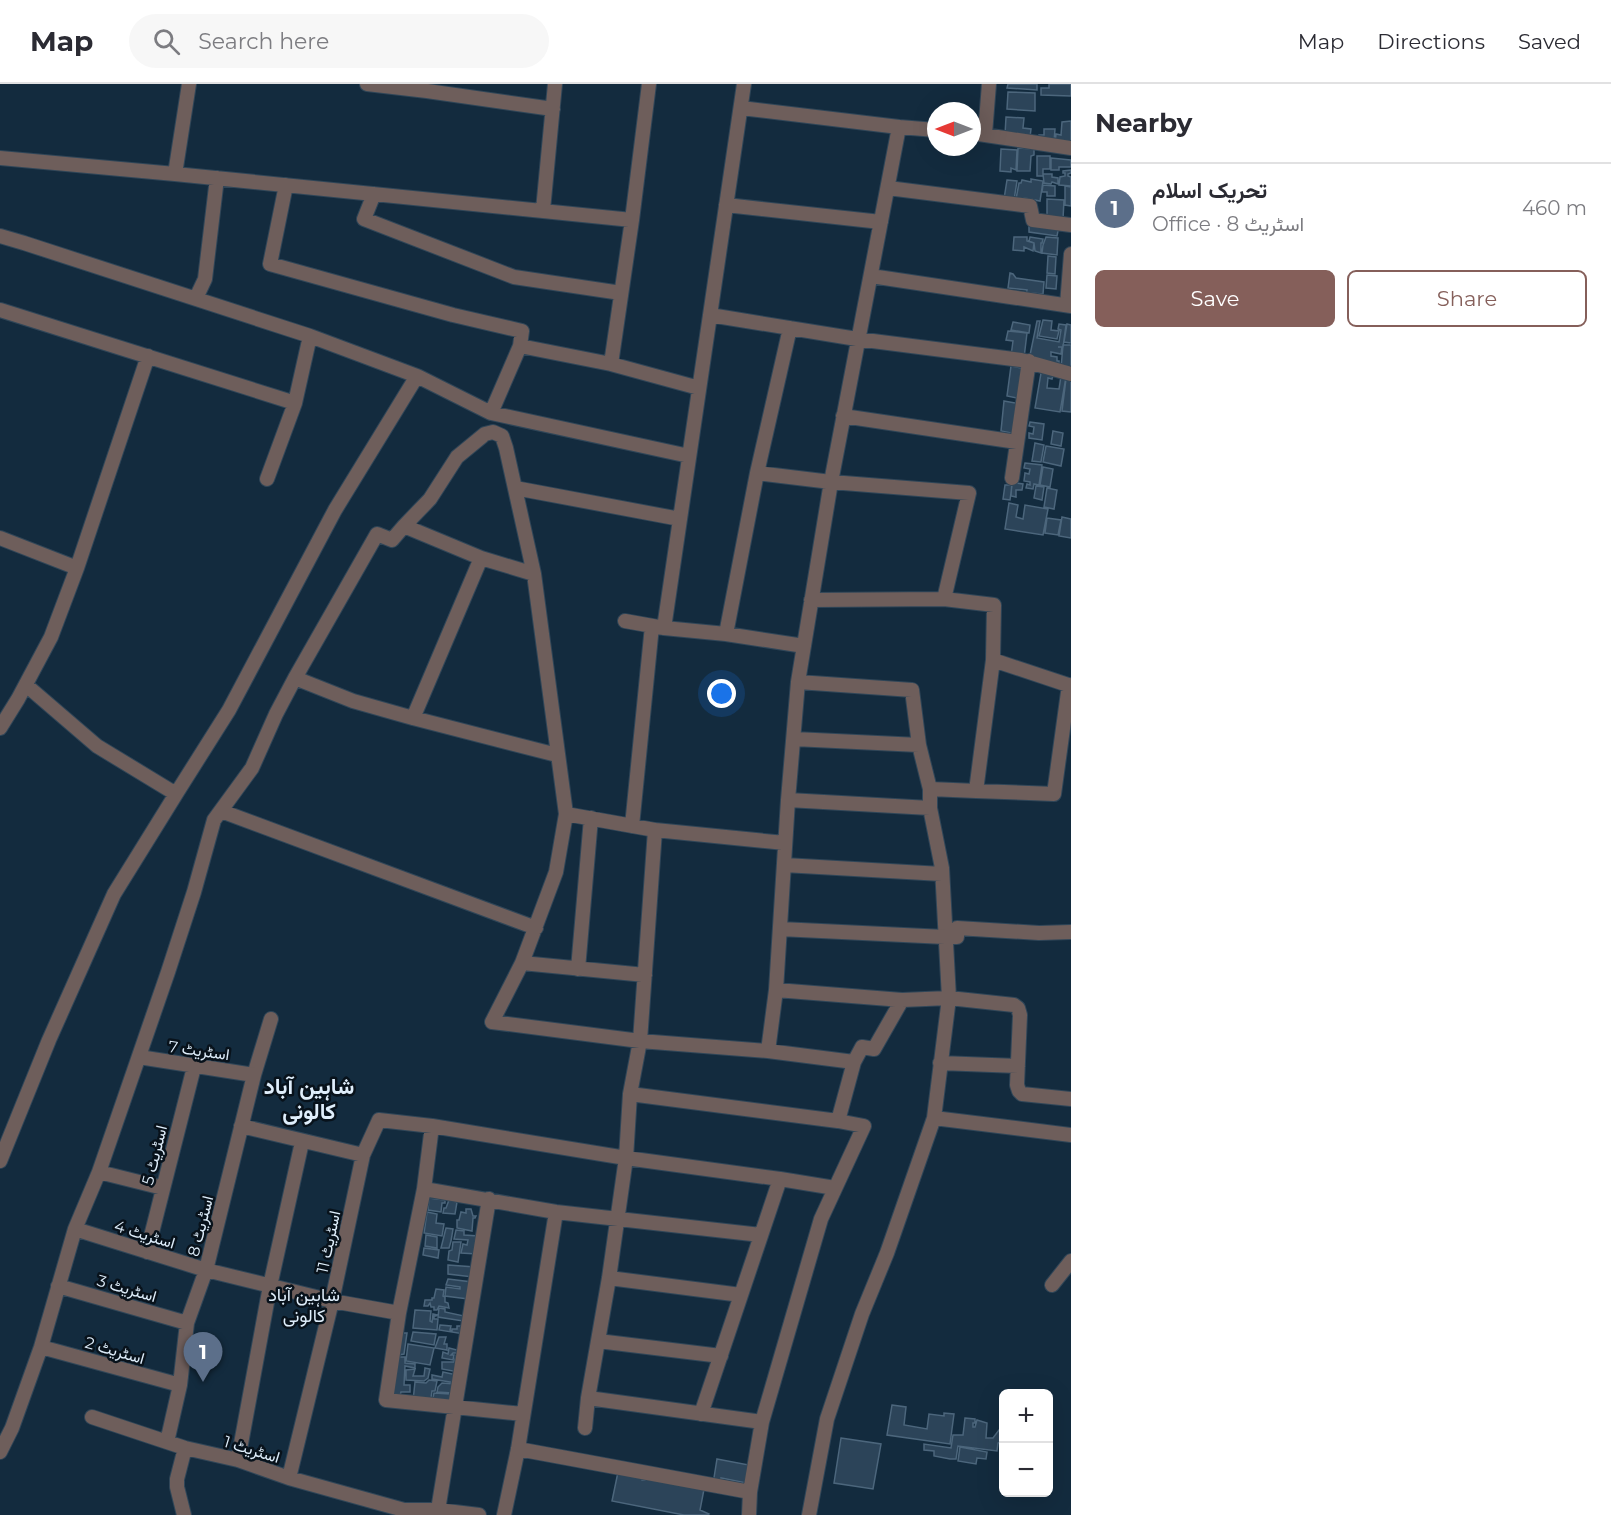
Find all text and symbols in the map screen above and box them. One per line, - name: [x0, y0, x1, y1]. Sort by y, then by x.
- search box: [129, 14, 549, 68]
- text: Map: [30, 24, 93, 58]
- icon: search: [150, 25, 183, 58]
- text: Search here: [198, 28, 329, 55]
- text: Map: [1298, 29, 1344, 54]
- text: Directions: [1377, 29, 1485, 54]
- text: Saved: [1518, 29, 1581, 54]
- north arrow: [927, 102, 981, 156]
- text: Nearby: [1095, 107, 1192, 139]
- text: تحریک اسلام: [1152, 177, 1267, 204]
- text: 1: [1111, 196, 1118, 220]
- text: 460 m: [1522, 196, 1587, 220]
- text: Office · اسٹریٹ 8: [1152, 212, 1304, 236]
- button: Save: [1095, 270, 1335, 327]
- button: Share: [1347, 270, 1587, 327]
- your location: [707, 679, 736, 708]
- street label: اسٹریٹ 7: [167, 1037, 231, 1065]
- district label: شاہین آباد کالونی: [264, 1073, 354, 1125]
- street label: اسٹریٹ 5: [138, 1123, 172, 1187]
- street label: اسٹریٹ 8: [184, 1194, 218, 1259]
- street label: اسٹریٹ 11: [313, 1209, 345, 1275]
- street label: اسٹریٹ 4: [112, 1216, 178, 1254]
- street label: اسٹریٹ 3: [95, 1271, 159, 1307]
- district label: شاہین آباد کالونی: [268, 1284, 340, 1327]
- pin: 1: [184, 1332, 222, 1382]
- street label: اسٹریٹ 2: [83, 1333, 147, 1369]
- map controls: [999, 1389, 1053, 1497]
- button: +: [999, 1389, 1053, 1443]
- street label: اسٹریٹ 1: [221, 1432, 282, 1468]
- button: −: [999, 1443, 1053, 1497]

